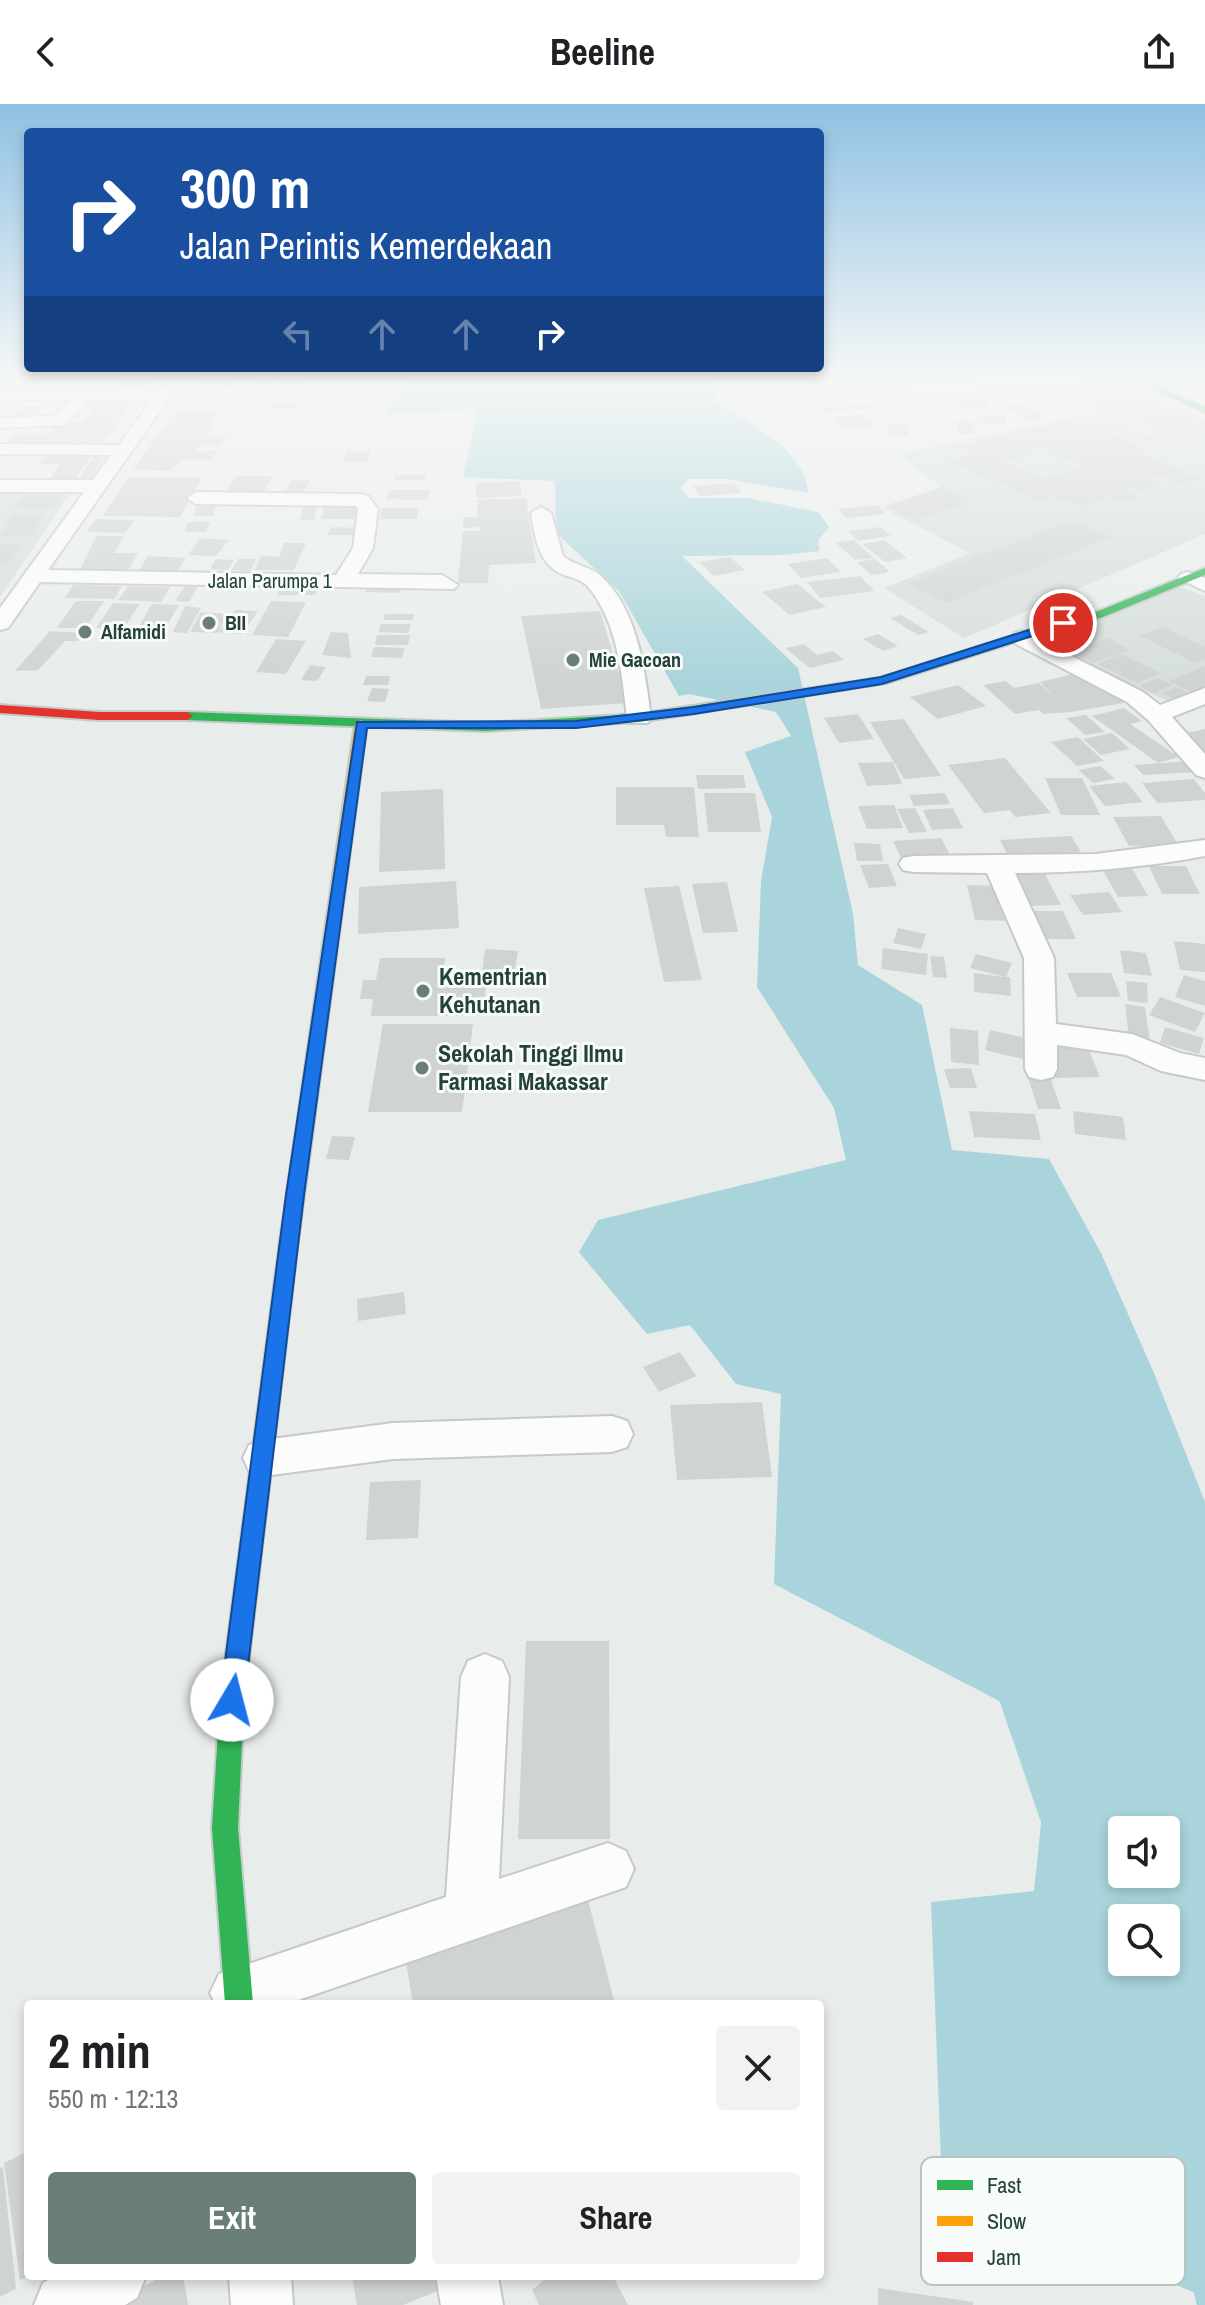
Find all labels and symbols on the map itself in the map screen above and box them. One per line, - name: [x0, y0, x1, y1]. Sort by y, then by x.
- street label: Jalan Parumpa 1: [208, 567, 332, 594]
- pin: [1029, 589, 1097, 657]
- place label: BII: [225, 609, 246, 636]
- marker: BII: [200, 614, 218, 632]
- place label: Alfamidi: [101, 618, 166, 645]
- marker: Alfamidi: [76, 623, 94, 641]
- place label: Mie Gacoan: [589, 646, 681, 673]
- marker: Mie Gacoan: [564, 651, 582, 669]
- place label: Kementrian Kehutanan: [439, 960, 547, 1020]
- marker: Kementrian Kehutanan: [414, 982, 432, 1000]
- place label: Sekolah Tinggi Ilmu Farmasi Makassar: [438, 1037, 624, 1097]
- marker: Sekolah Tinggi Ilmu Farmasi Makassar: [413, 1059, 431, 1077]
- position arrow: [190, 1658, 274, 1742]
- legend: [921, 2157, 1185, 2285]
- text: Fast: [987, 2170, 1021, 2200]
- text: Slow: [987, 2206, 1026, 2236]
- text: Jam: [987, 2242, 1021, 2272]

